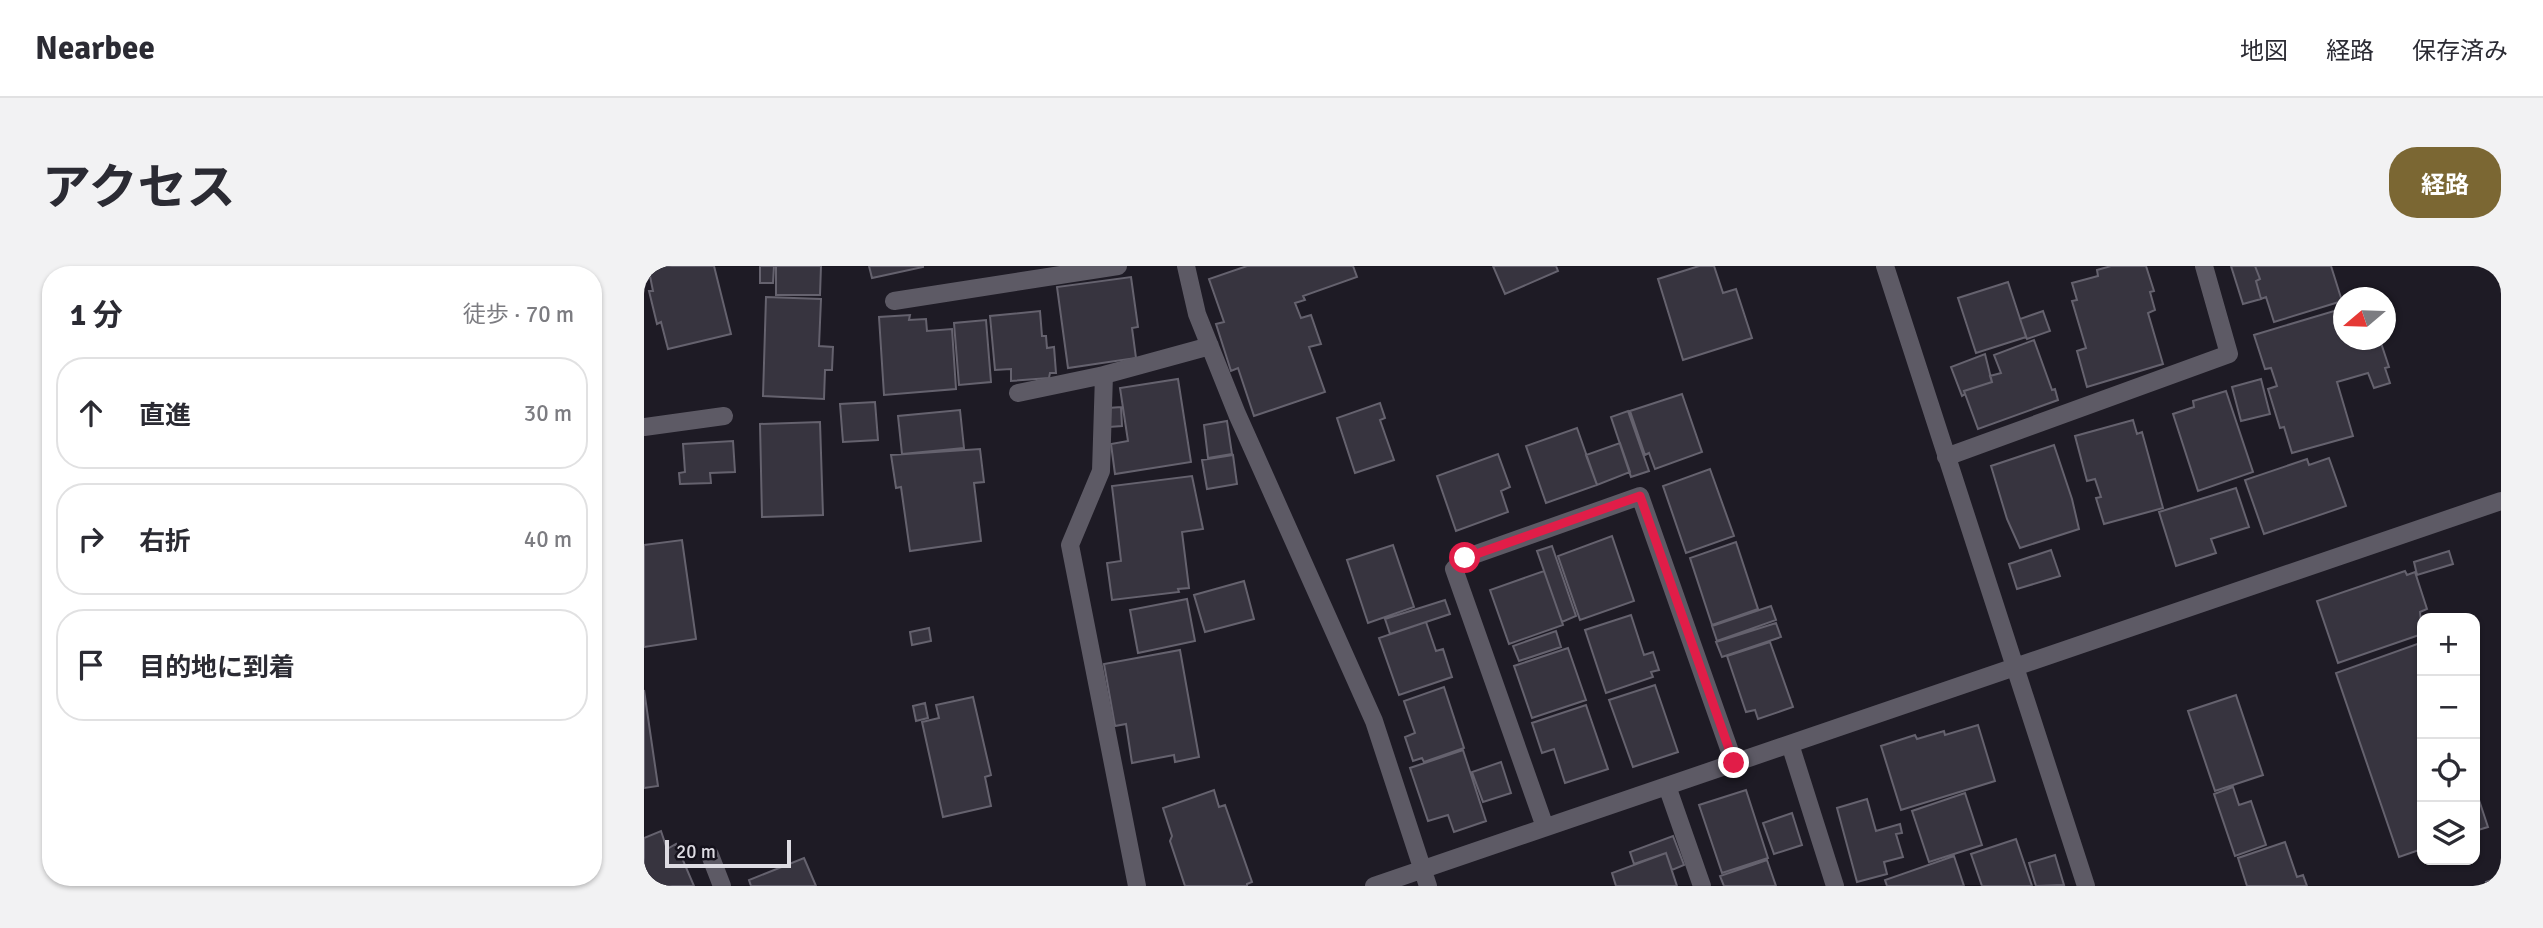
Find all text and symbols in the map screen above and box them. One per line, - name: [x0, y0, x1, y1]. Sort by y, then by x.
- text: Nearbee: [35, 28, 155, 69]
- text: 地図: [2240, 36, 2288, 66]
- text: 経路: [2326, 36, 2374, 66]
- text: 保存済み: [2412, 36, 2508, 66]
- button: 経路: [2389, 147, 2501, 218]
- text: アクセス: [42, 158, 236, 218]
- north arrow: [2333, 287, 2396, 350]
- text: 1 分: [70, 297, 123, 334]
- text: 徒歩 · 70 m: [463, 300, 574, 329]
- icon: ahead: [72, 394, 110, 432]
- text: 30 m: [524, 399, 572, 428]
- text: 直進: [139, 400, 191, 432]
- icon: right: [72, 520, 110, 558]
- text: 40 m: [524, 525, 572, 554]
- text: 右折: [139, 526, 191, 558]
- route start: [1449, 542, 1480, 573]
- map controls: [2417, 613, 2480, 865]
- button: +: [2417, 613, 2480, 676]
- icon: arrive: [72, 646, 110, 684]
- text: 目的地に到着: [139, 652, 295, 684]
- button: −: [2417, 676, 2480, 739]
- button: locate: [2417, 739, 2480, 802]
- route end: [1718, 747, 1749, 778]
- button: layers: [2417, 802, 2480, 865]
- scale bar: [665, 837, 791, 869]
- text: 20 m: [676, 840, 716, 864]

